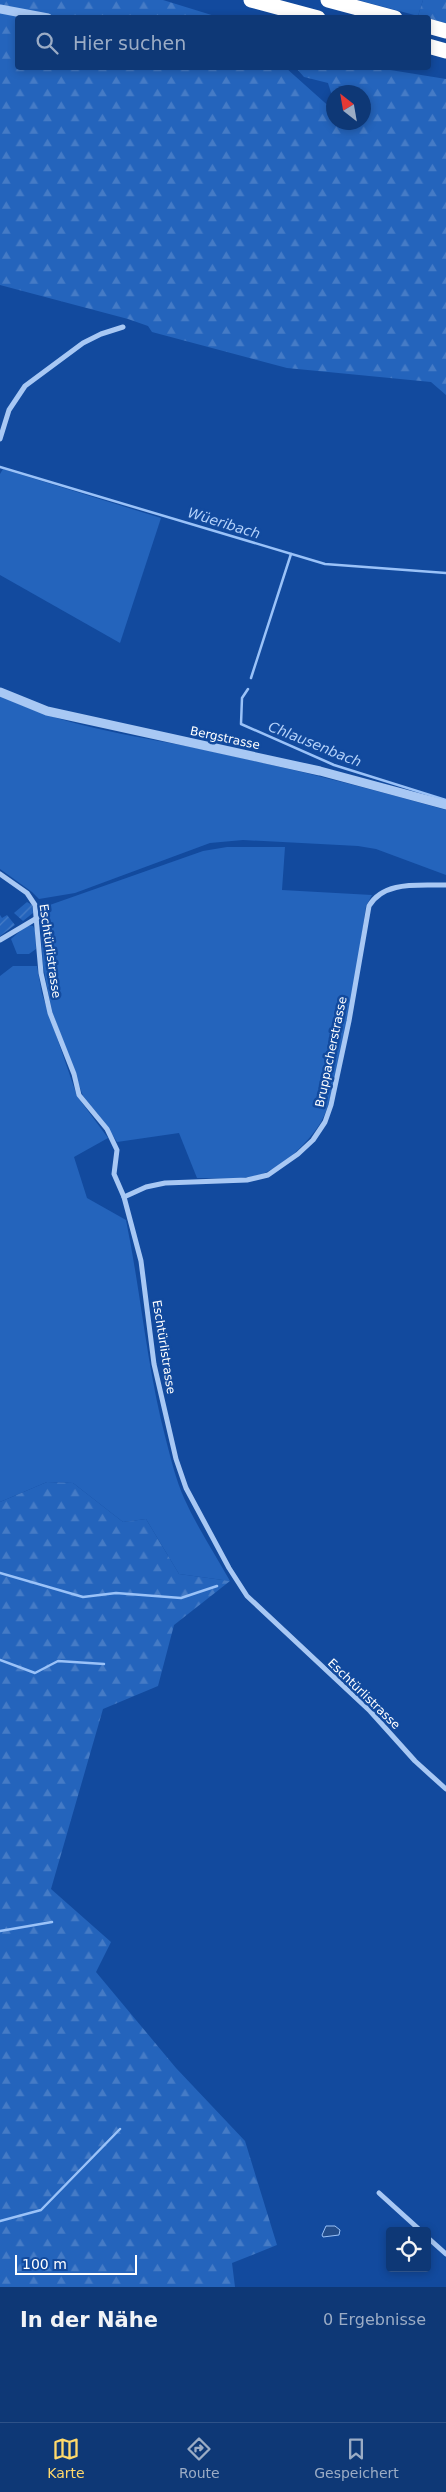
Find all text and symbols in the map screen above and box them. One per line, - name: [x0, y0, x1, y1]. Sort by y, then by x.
- search box: [15, 15, 431, 70]
- icon: search: [33, 29, 61, 57]
- text: Hier suchen: [73, 32, 186, 54]
- north arrow: [326, 85, 371, 130]
- water label: Wüeribach: [186, 504, 262, 542]
- water label: Chlausenbach: [266, 718, 364, 770]
- street label: Bergstrasse: [189, 724, 261, 752]
- street label: Eschtürlistrasse: [36, 903, 64, 999]
- street label: Bruppacherstrasse: [312, 995, 350, 1109]
- street label: Eschtürlistrasse: [150, 1299, 178, 1395]
- street label: Eschtürlistrasse: [325, 1656, 403, 1732]
- map controls: [386, 2227, 431, 2272]
- button: locate: [386, 2227, 431, 2272]
- scale bar: [15, 2252, 138, 2275]
- text: 100 m: [22, 2256, 67, 2272]
- text: In der Nähe: [20, 2308, 158, 2332]
- text: 0 Ergebnisse: [323, 2310, 426, 2329]
- tab: Karte: [47, 2435, 85, 2481]
- tab: Route: [179, 2435, 220, 2481]
- tab: Gespeichert: [314, 2435, 399, 2481]

